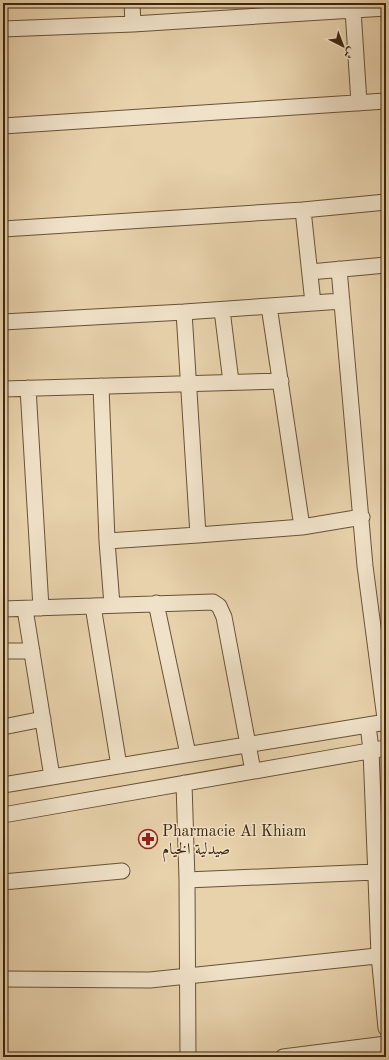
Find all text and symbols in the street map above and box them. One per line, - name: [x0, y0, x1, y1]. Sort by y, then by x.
- north arrow: [323, 26, 363, 66]
- text: ش: [341, 45, 356, 60]
- place label: Pharmacie Al Khiam صيدلية الخيام: [162, 824, 307, 863]
- pharmacy icon: Pharmacie Al Khiam صيدلية الخيام: [137, 828, 159, 850]

